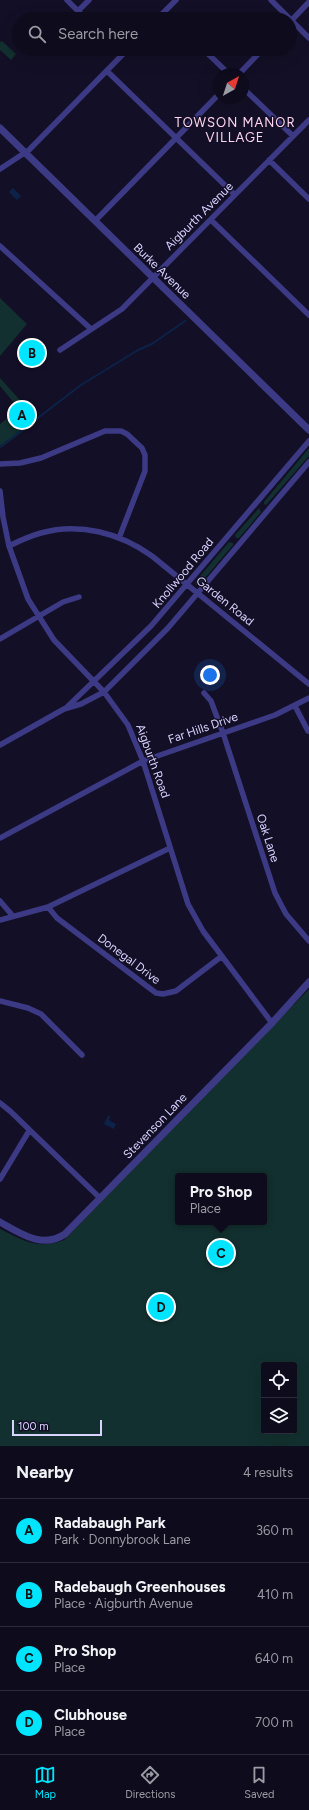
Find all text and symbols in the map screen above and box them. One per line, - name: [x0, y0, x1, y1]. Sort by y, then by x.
- search box: [12, 12, 297, 56]
- icon: search: [26, 23, 48, 45]
- text: Search here: [58, 25, 138, 43]
- north arrow: [213, 68, 249, 104]
- district label: TOWSON MANOR VILLAGE: [174, 115, 296, 145]
- street label: Aigburth Avenue: [162, 179, 236, 253]
- street label: Burke Avenue: [131, 240, 194, 302]
- pin: B: [19, 338, 45, 368]
- pin: A: [9, 400, 35, 430]
- street label: Knollwood Road: [150, 535, 216, 611]
- street label: Garden Road: [193, 573, 257, 629]
- your location: [200, 665, 220, 685]
- street label: Far Hills Drive: [166, 709, 240, 746]
- street label: Aigburth Road: [133, 722, 173, 800]
- street label: Oak Lane: [254, 812, 282, 864]
- street label: Donegal Drive: [95, 931, 164, 987]
- street label: Stevenson Lane: [120, 1090, 190, 1162]
- popup: [175, 1173, 267, 1225]
- text: Pro Shop: [190, 1183, 252, 1201]
- text: Place: [190, 1201, 221, 1216]
- pin: C: [208, 1238, 234, 1268]
- pin: D: [148, 1292, 174, 1322]
- map controls: [261, 1362, 297, 1434]
- button: locate: [261, 1362, 297, 1398]
- button: layers: [261, 1398, 297, 1434]
- scale bar: [12, 1418, 102, 1437]
- text: 100 m: [18, 1420, 49, 1433]
- text: Nearby: [16, 1462, 74, 1482]
- text: 4 results: [243, 1465, 293, 1480]
- text: Radabaugh Park: [54, 1514, 166, 1532]
- text: A: [24, 1523, 34, 1538]
- text: 360 m: [256, 1523, 293, 1538]
- text: Park · Donnybrook Lane: [54, 1532, 191, 1547]
- text: Radebaugh Greenhouses: [54, 1578, 226, 1596]
- text: B: [25, 1587, 33, 1602]
- text: 410 m: [257, 1587, 293, 1602]
- text: Place · Aigburth Avenue: [54, 1596, 193, 1611]
- text: Pro Shop: [54, 1642, 116, 1660]
- text: C: [24, 1651, 34, 1666]
- text: 640 m: [255, 1651, 293, 1666]
- text: Place: [54, 1660, 85, 1675]
- text: Clubhouse: [54, 1706, 127, 1724]
- text: D: [24, 1715, 34, 1730]
- text: 700 m: [255, 1715, 293, 1730]
- text: Place: [54, 1724, 85, 1739]
- tab: Map: [34, 1764, 56, 1801]
- tab: Directions: [125, 1764, 175, 1801]
- tab: Saved: [244, 1764, 275, 1801]

